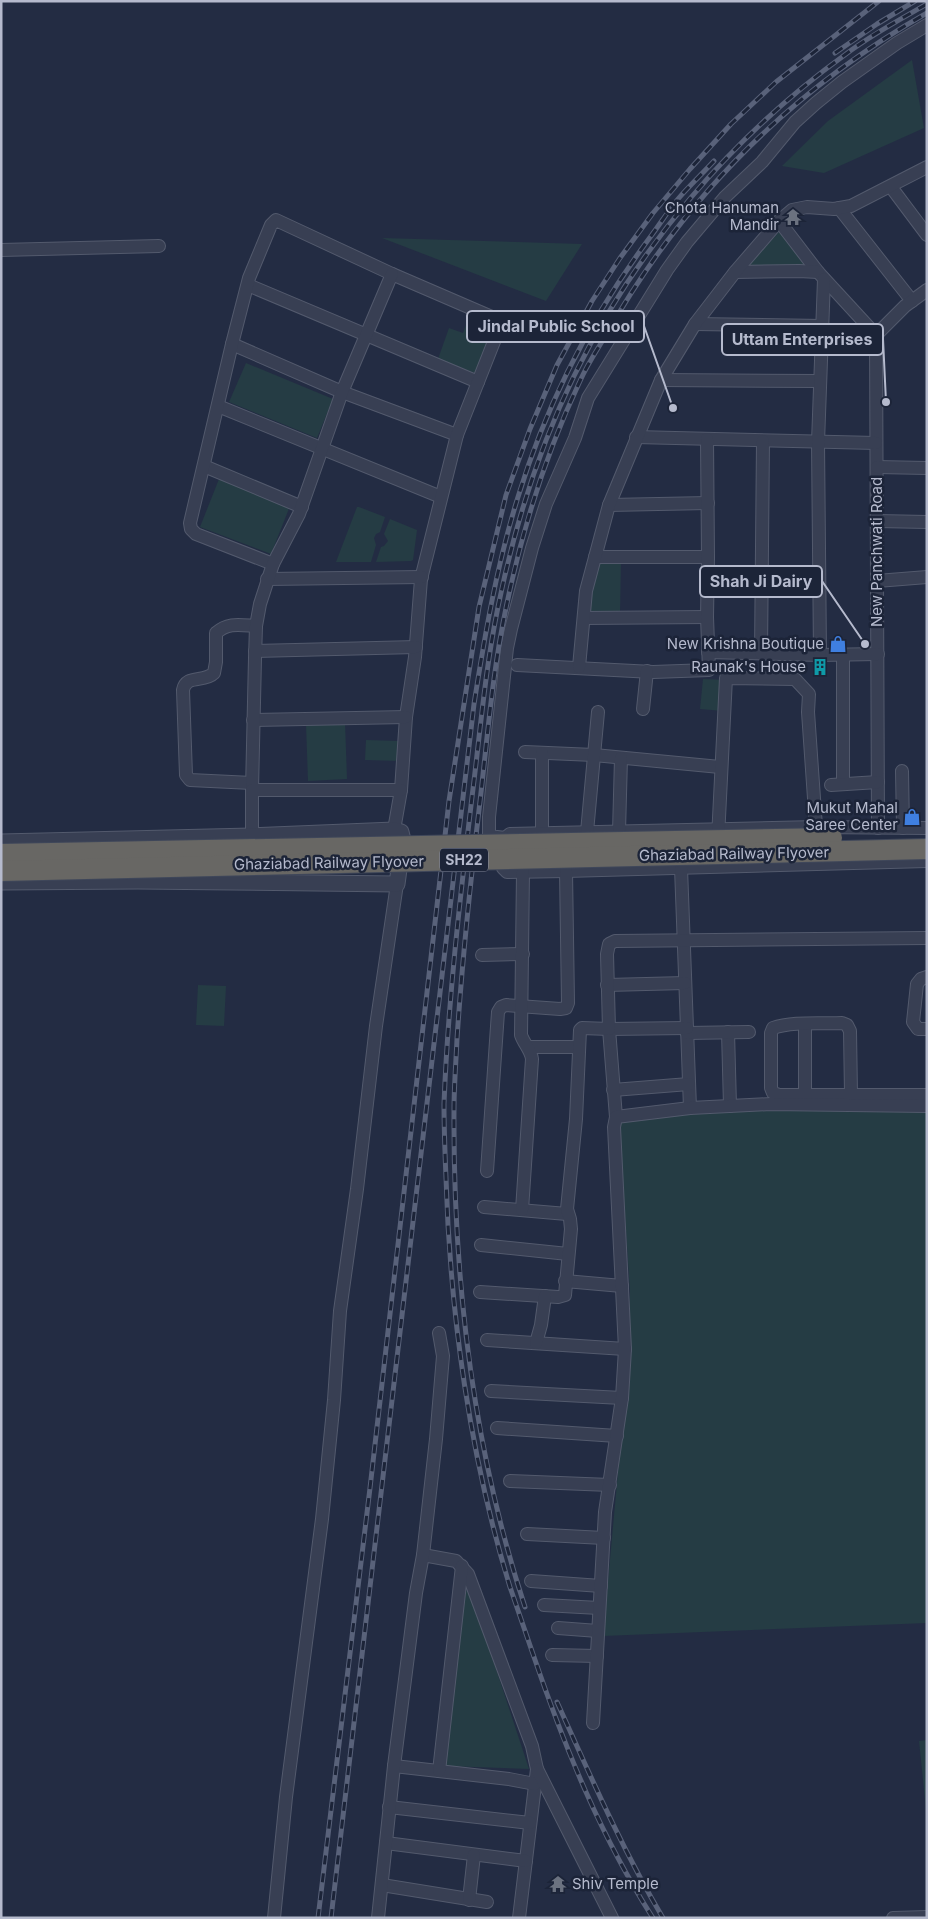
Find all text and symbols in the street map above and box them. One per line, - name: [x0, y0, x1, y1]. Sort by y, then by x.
- place label: Chota Hanuman Mandir: [665, 198, 779, 234]
- temple icon: Chota Hanuman Mandir: [783, 207, 803, 227]
- callout: Jindal Public School: [467, 311, 644, 342]
- text: Jindal Public School: [477, 316, 635, 336]
- callout: Uttam Enterprises: [722, 324, 883, 355]
- text: Uttam Enterprises: [732, 329, 872, 349]
- street label: New Panchwati Road: [867, 477, 886, 627]
- callout: Shah Ji Dairy: [700, 566, 822, 597]
- text: Shah Ji Dairy: [710, 571, 813, 591]
- place label: New Krishna Boutique: [667, 634, 824, 653]
- shop icon: New Krishna Boutique: [828, 634, 848, 654]
- place label: Raunak's House: [691, 657, 806, 676]
- building icon: Raunak's House: [810, 657, 830, 677]
- place label: Mukut Mahal Saree Center: [805, 798, 898, 834]
- shop icon: Mukut Mahal Saree Center: [902, 807, 922, 827]
- street label: Ghaziabad Railway Flyover: [639, 842, 830, 865]
- road number: SH22: [440, 848, 488, 872]
- street label: Ghaziabad Railway Flyover: [234, 851, 425, 874]
- temple icon: Shiv Temple: [548, 1874, 568, 1894]
- place label: Shiv Temple: [572, 1874, 659, 1893]

